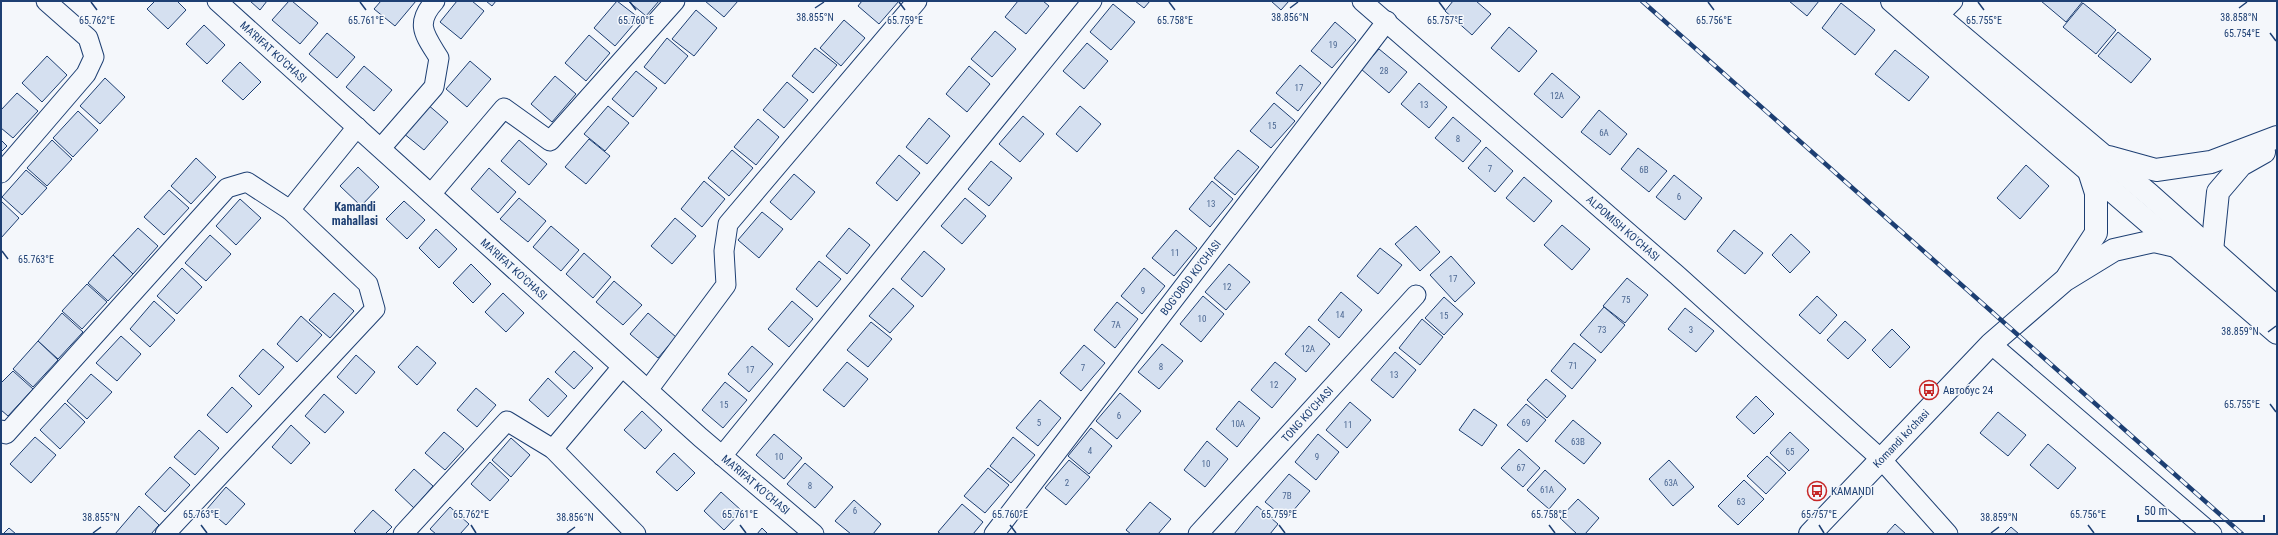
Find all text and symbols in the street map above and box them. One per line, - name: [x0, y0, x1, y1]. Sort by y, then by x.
- text: 38.855°N: [796, 12, 834, 23]
- text: 38.856°N: [1271, 12, 1309, 23]
- text: 38.858°N: [2220, 12, 2258, 23]
- text: 65.762°E: [79, 15, 115, 26]
- text: 65.761°E: [348, 15, 384, 26]
- text: 65.760°E: [618, 15, 654, 26]
- text: 65.759°E: [887, 15, 923, 26]
- text: 65.758°E: [1157, 15, 1193, 26]
- text: 65.757°E: [1427, 15, 1463, 26]
- text: 65.756°E: [1696, 15, 1732, 26]
- text: 65.755°E: [1966, 15, 2002, 26]
- street label: MA'RIFAT KO'CHASI: [237, 19, 309, 85]
- text: 65.754°E: [2224, 28, 2260, 39]
- house number: 19: [1329, 40, 1337, 50]
- house number: 28: [1380, 66, 1388, 76]
- house number: 17: [1295, 83, 1304, 93]
- house number: 12A: [1550, 91, 1564, 101]
- house number: 13: [1420, 100, 1428, 110]
- house number: 15: [1268, 121, 1277, 131]
- house number: 6A: [1599, 128, 1609, 138]
- house number: 8: [1456, 134, 1460, 144]
- house number: 7: [1488, 164, 1493, 174]
- house number: 6B: [1639, 165, 1649, 175]
- house number: 6: [1677, 192, 1681, 202]
- street label: ALPOMISH KO'CHASI: [1584, 193, 1662, 263]
- house number: 13: [1207, 199, 1215, 209]
- district label: Kamandi mahallasi: [332, 200, 378, 228]
- street label: MA'RIFAT KO'CHASI: [478, 236, 550, 302]
- street label: BOG'OBOD KO'CHASI: [1157, 237, 1223, 318]
- house number: 11: [1171, 248, 1179, 258]
- text: 65.763°E: [18, 254, 54, 265]
- house number: 17: [1449, 274, 1458, 284]
- house number: 12: [1223, 282, 1232, 292]
- house number: 9: [1141, 286, 1145, 296]
- house number: 75: [1622, 295, 1631, 305]
- house number: 14: [1336, 310, 1345, 320]
- house number: 15: [1440, 311, 1449, 321]
- house number: 10: [1198, 314, 1206, 324]
- house number: 7A: [1111, 320, 1121, 330]
- house number: 73: [1598, 325, 1606, 335]
- house number: 3: [1689, 325, 1693, 335]
- text: 38.859°N: [2221, 326, 2259, 337]
- house number: 12A: [1301, 344, 1315, 354]
- house number: 71: [1569, 361, 1577, 371]
- house number: 8: [1159, 362, 1163, 372]
- house number: 7: [1081, 363, 1086, 373]
- house number: 17: [746, 365, 755, 375]
- house number: 13: [1390, 370, 1398, 380]
- bus stop icon: Автобус 24: [1918, 379, 1940, 401]
- house number: 12: [1270, 380, 1279, 390]
- street label: TONG KO'CHASI: [1279, 384, 1336, 445]
- place label: Автобус 24: [1943, 384, 1994, 397]
- text: 65.755°E: [2224, 399, 2260, 410]
- house number: 15: [720, 400, 729, 410]
- street label: Komandi ko‘chasi: [1870, 407, 1932, 470]
- house number: 6: [1117, 411, 1121, 421]
- house number: 5: [1037, 418, 1042, 428]
- house number: 69: [1522, 418, 1530, 428]
- house number: 10A: [1231, 419, 1245, 429]
- house number: 11: [1344, 420, 1352, 430]
- house number: 63B: [1571, 437, 1585, 447]
- house number: 4: [1088, 446, 1093, 456]
- house number: 65: [1786, 447, 1795, 457]
- street label: MA'RIFAT KO'CHASI: [719, 452, 792, 517]
- house number: 10: [775, 452, 783, 462]
- house number: 9: [1315, 452, 1319, 462]
- house number: 10: [1202, 459, 1210, 469]
- house number: 67: [1517, 463, 1526, 473]
- house number: 2: [1065, 478, 1070, 488]
- house number: 63A: [1664, 478, 1678, 488]
- bus stop icon: KAMANDI: [1806, 480, 1828, 502]
- house number: 8: [808, 481, 812, 491]
- house number: 61A: [1540, 485, 1554, 495]
- place label: KAMANDI: [1831, 485, 1874, 498]
- house number: 7B: [1282, 491, 1292, 501]
- house number: 63: [1737, 497, 1745, 507]
- scale bar: [2138, 497, 2264, 523]
- text: 50 m: [2144, 504, 2168, 518]
- house number: 6: [853, 506, 857, 516]
- text: 65.763°E: [183, 509, 219, 520]
- text: 65.762°E: [453, 509, 489, 520]
- text: 65.761°E: [722, 509, 758, 520]
- text: 65.760°E: [992, 509, 1028, 520]
- text: 65.759°E: [1261, 509, 1297, 520]
- text: 65.758°E: [1531, 509, 1567, 520]
- text: 65.757°E: [1801, 509, 1837, 520]
- text: 65.756°E: [2070, 509, 2106, 520]
- text: 38.855°N: [82, 512, 120, 523]
- text: 38.856°N: [556, 512, 594, 523]
- text: 38.859°N: [1980, 512, 2018, 523]

